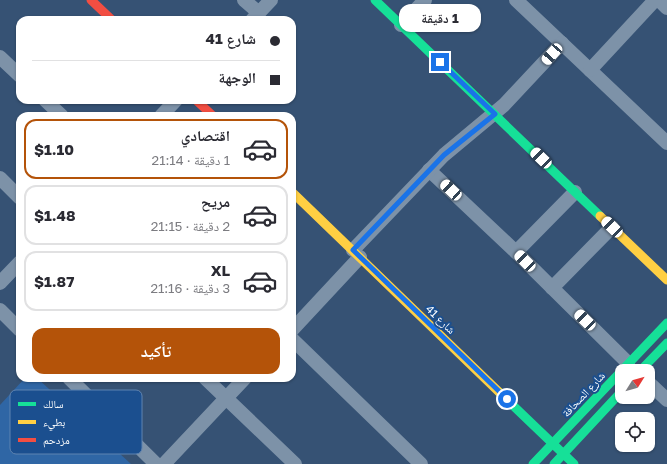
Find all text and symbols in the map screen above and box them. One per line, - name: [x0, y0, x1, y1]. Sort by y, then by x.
- callout: 1 دقيقة: [399, 4, 481, 32]
- text: 1 دقيقة: [421, 10, 459, 26]
- text: شارع 41: [206, 29, 256, 47]
- car: [540, 41, 564, 67]
- route end: [431, 53, 449, 71]
- text: الوجهة: [218, 68, 256, 86]
- text: اقتصادي: [181, 126, 230, 144]
- icon: car: [242, 131, 278, 167]
- text: $1.10: [34, 140, 74, 158]
- car: [528, 145, 554, 171]
- text: 1 دقيقة · 21:14: [152, 152, 230, 168]
- car: [438, 177, 464, 203]
- text: مريح: [201, 192, 230, 210]
- icon: car: [242, 197, 278, 233]
- text: $1.48: [34, 206, 76, 224]
- car: [599, 214, 625, 240]
- text: 2 دقيقة · 21:15: [151, 218, 230, 234]
- car: [512, 248, 538, 274]
- text: XL: [211, 261, 230, 279]
- icon: car: [242, 263, 278, 299]
- text: $1.87: [34, 272, 74, 290]
- text: 3 دقيقة · 21:16: [150, 280, 230, 296]
- street label: شارع 41: [423, 302, 458, 337]
- car: [572, 307, 598, 333]
- button: تأكيد: [32, 328, 280, 374]
- north arrow: [615, 364, 655, 404]
- map controls: [615, 364, 655, 452]
- street label: شارع الصحافة: [559, 369, 608, 420]
- legend: [10, 390, 142, 454]
- route start: [498, 390, 516, 408]
- text: سالك: [43, 397, 63, 410]
- button: locate: [615, 412, 655, 452]
- text: بطيء: [43, 415, 65, 431]
- text: مزدحم: [43, 433, 70, 448]

